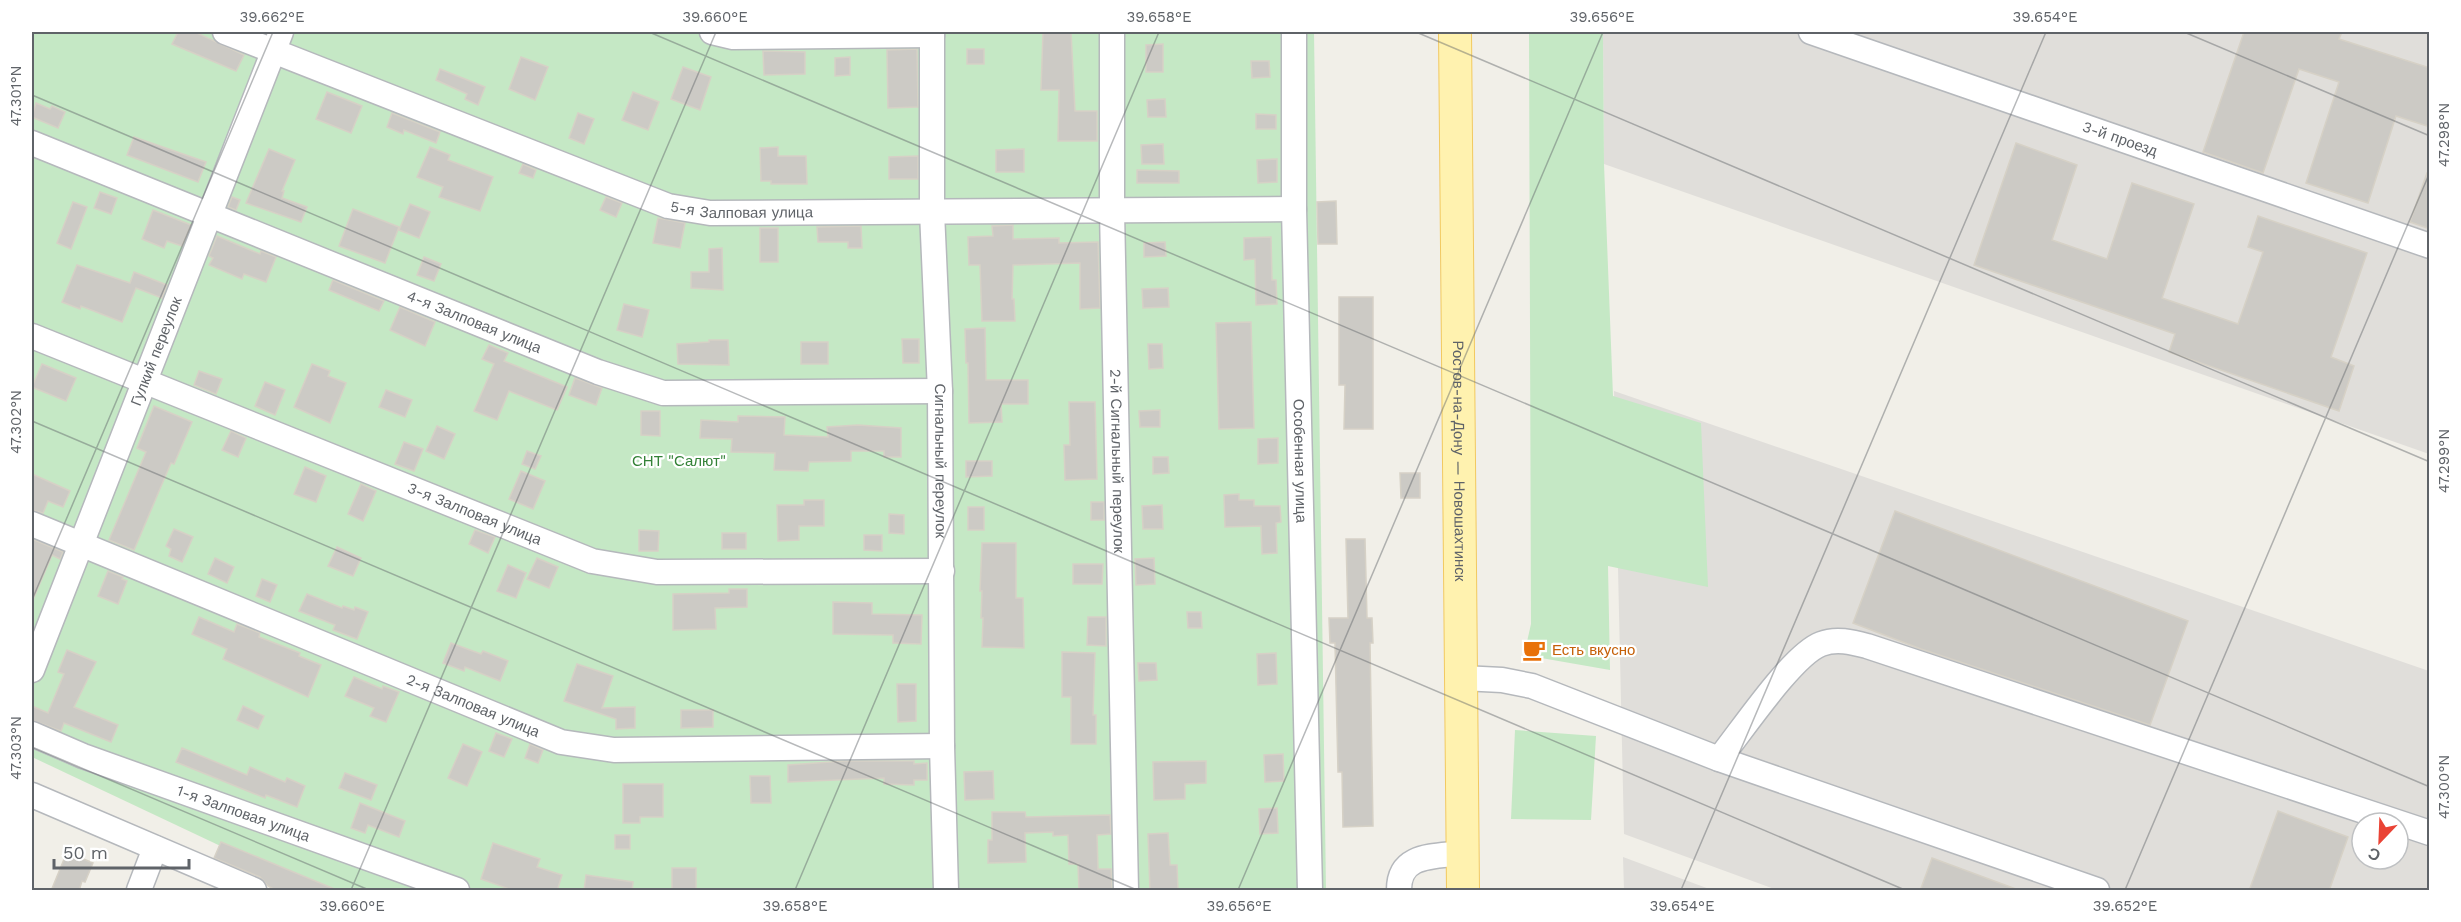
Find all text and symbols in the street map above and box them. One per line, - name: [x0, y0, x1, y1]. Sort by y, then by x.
- text: 39.662°E: [239, 8, 305, 26]
- text: 39.660°E: [682, 8, 748, 26]
- text: 39.658°E: [1126, 8, 1192, 26]
- text: 39.656°E: [1570, 8, 1635, 26]
- text: 39.654°E: [2012, 8, 2078, 26]
- text: 47.301°N: [7, 65, 25, 127]
- text: 47.298°N: [2435, 103, 2453, 167]
- street label: 3-й проезд: [2080, 118, 2160, 160]
- street label: 5-я Залповая улица: [669, 198, 814, 222]
- street label: 4-я Залповая улица: [404, 287, 545, 357]
- street label: Гулкий переулок: [127, 294, 186, 408]
- street label: Ростов-на-Дону — Новошахтинск: [1449, 340, 1469, 582]
- street label: 2-й Сигнальный переулок: [1106, 369, 1128, 554]
- street label: Сигнальный переулок: [931, 383, 950, 539]
- text: 47.302°N: [7, 390, 25, 454]
- street label: Особенная улица: [1289, 399, 1310, 524]
- text: 47.299°N: [2435, 429, 2453, 493]
- park label: СНТ "Салют": [632, 452, 726, 470]
- street label: 3-я Залповая улица: [405, 479, 545, 549]
- cafe icon: Есть вкусно: [1521, 637, 1547, 663]
- place label: Есть вкусно: [1552, 641, 1635, 659]
- street label: 2-я Залповая улица: [404, 670, 543, 741]
- text: 47.303°N: [7, 716, 25, 780]
- text: 47.300°N: [2435, 755, 2453, 819]
- street label: 1-я Залповая улица: [174, 781, 313, 846]
- north arrow: [2350, 811, 2410, 871]
- scale bar: [54, 832, 189, 870]
- text: 50 m: [63, 842, 108, 863]
- text: С: [2365, 843, 2383, 865]
- text: 39.660°E: [319, 897, 385, 915]
- text: 39.658°E: [762, 897, 828, 915]
- text: 39.656°E: [1207, 897, 1272, 915]
- text: 39.654°E: [1649, 897, 1715, 915]
- text: 39.652°E: [2093, 897, 2157, 915]

